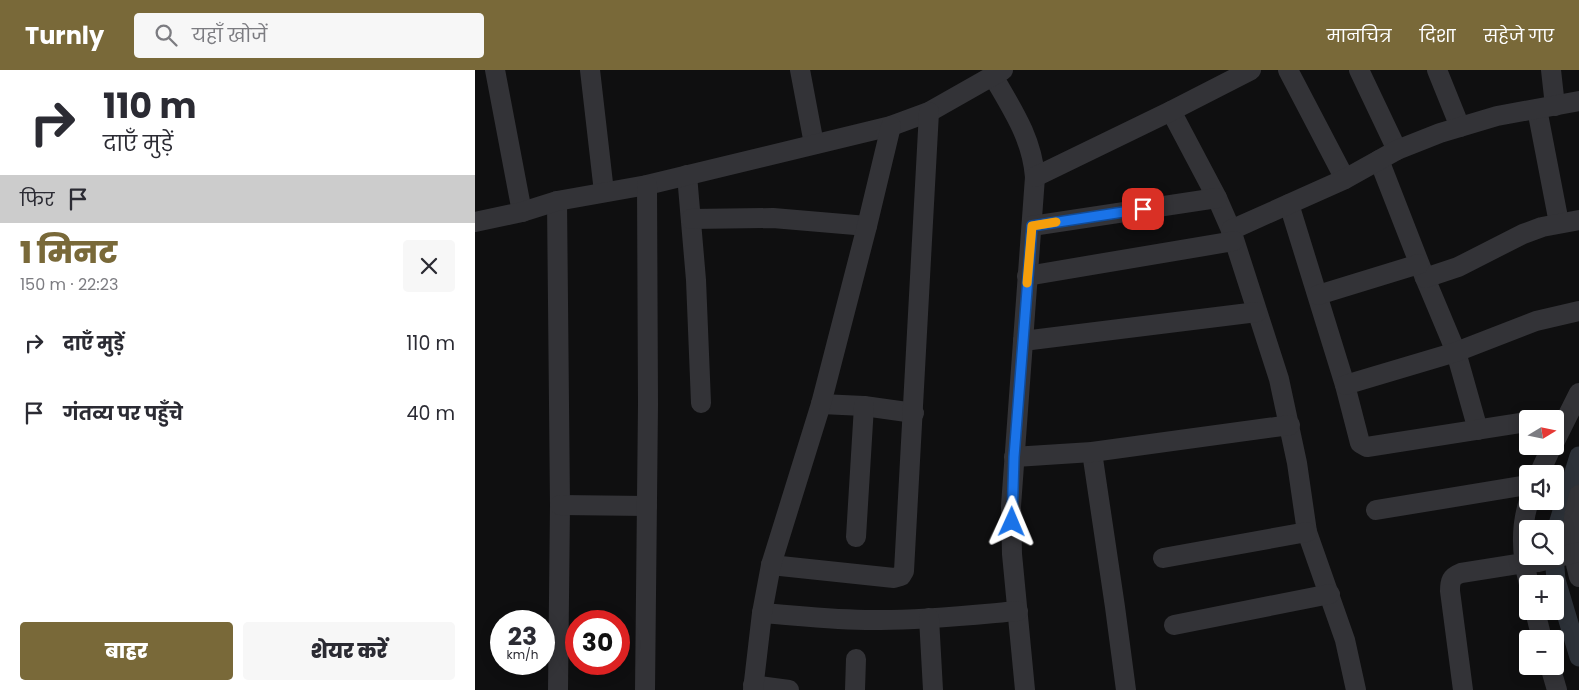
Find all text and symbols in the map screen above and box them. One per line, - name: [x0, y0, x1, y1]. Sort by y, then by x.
- search box: [134, 13, 484, 58]
- text: Turnly: [25, 19, 104, 52]
- icon: search: [152, 21, 180, 49]
- text: यहाँ खोजें: [192, 22, 267, 49]
- text: मानचित्र: [1327, 23, 1391, 48]
- text: दिशा: [1419, 23, 1456, 48]
- text: सहेजे गए: [1484, 23, 1554, 48]
- text: 110 m: [103, 81, 197, 130]
- icon: right: [20, 90, 85, 155]
- text: दाएँ मुड़ें: [103, 128, 173, 159]
- icon: arrive: [64, 185, 92, 213]
- text: फिर: [20, 186, 54, 213]
- pin: [1122, 188, 1164, 230]
- icon: arrive: [1129, 195, 1157, 223]
- text: 1 मिनट: [20, 231, 117, 274]
- button: close: [403, 240, 455, 292]
- text: 150 m · 22:23: [20, 273, 118, 296]
- icon: right: [20, 329, 48, 357]
- text: दाएँ मुड़ें: [63, 330, 124, 357]
- text: 110 m: [406, 330, 455, 357]
- icon: arrive: [20, 399, 48, 427]
- text: गंतव्य पर पहुँचे: [63, 400, 183, 427]
- text: 40 m: [406, 400, 455, 427]
- north arrow: [1519, 410, 1564, 455]
- map controls: [1519, 410, 1564, 675]
- button: sound: [1519, 465, 1564, 510]
- position arrow: [985, 495, 1037, 547]
- button: search: [1519, 520, 1564, 565]
- button: +: [1519, 575, 1564, 620]
- speed limit sign: 30: [565, 610, 630, 675]
- text: 23: [508, 619, 537, 654]
- button: बाहर: [20, 622, 233, 680]
- button: शेयर करें: [243, 622, 455, 680]
- button: −: [1519, 630, 1564, 675]
- text: km/h: [507, 646, 538, 663]

